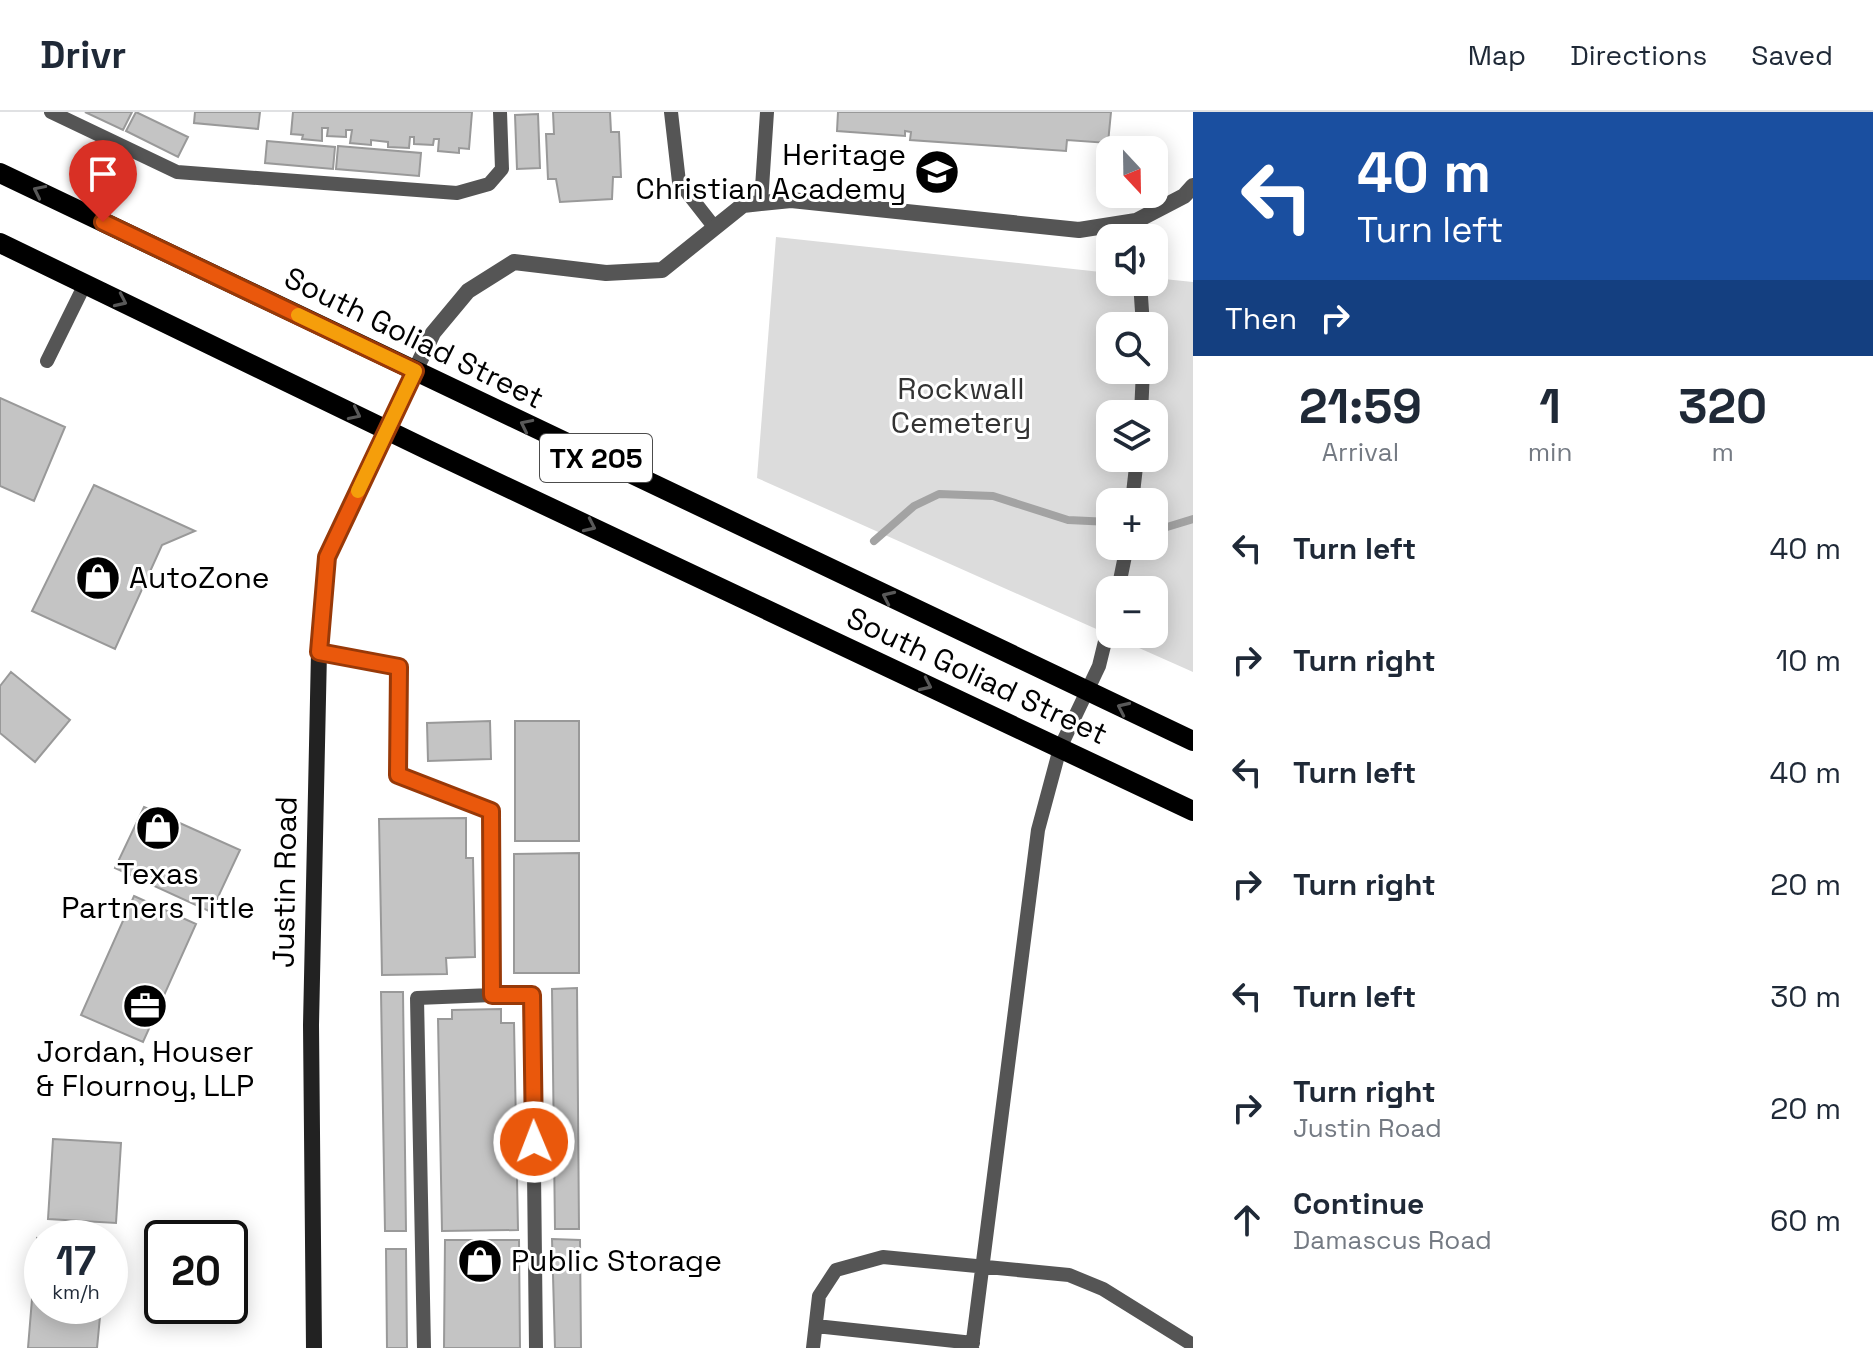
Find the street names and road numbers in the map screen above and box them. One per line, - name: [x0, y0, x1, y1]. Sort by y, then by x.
- street label: South Goliad Street: [278, 258, 550, 417]
- road number: TX 205: [540, 434, 652, 482]
- street label: South Goliad Street: [840, 598, 1114, 753]
- street label: Justin Road: [264, 796, 305, 968]

